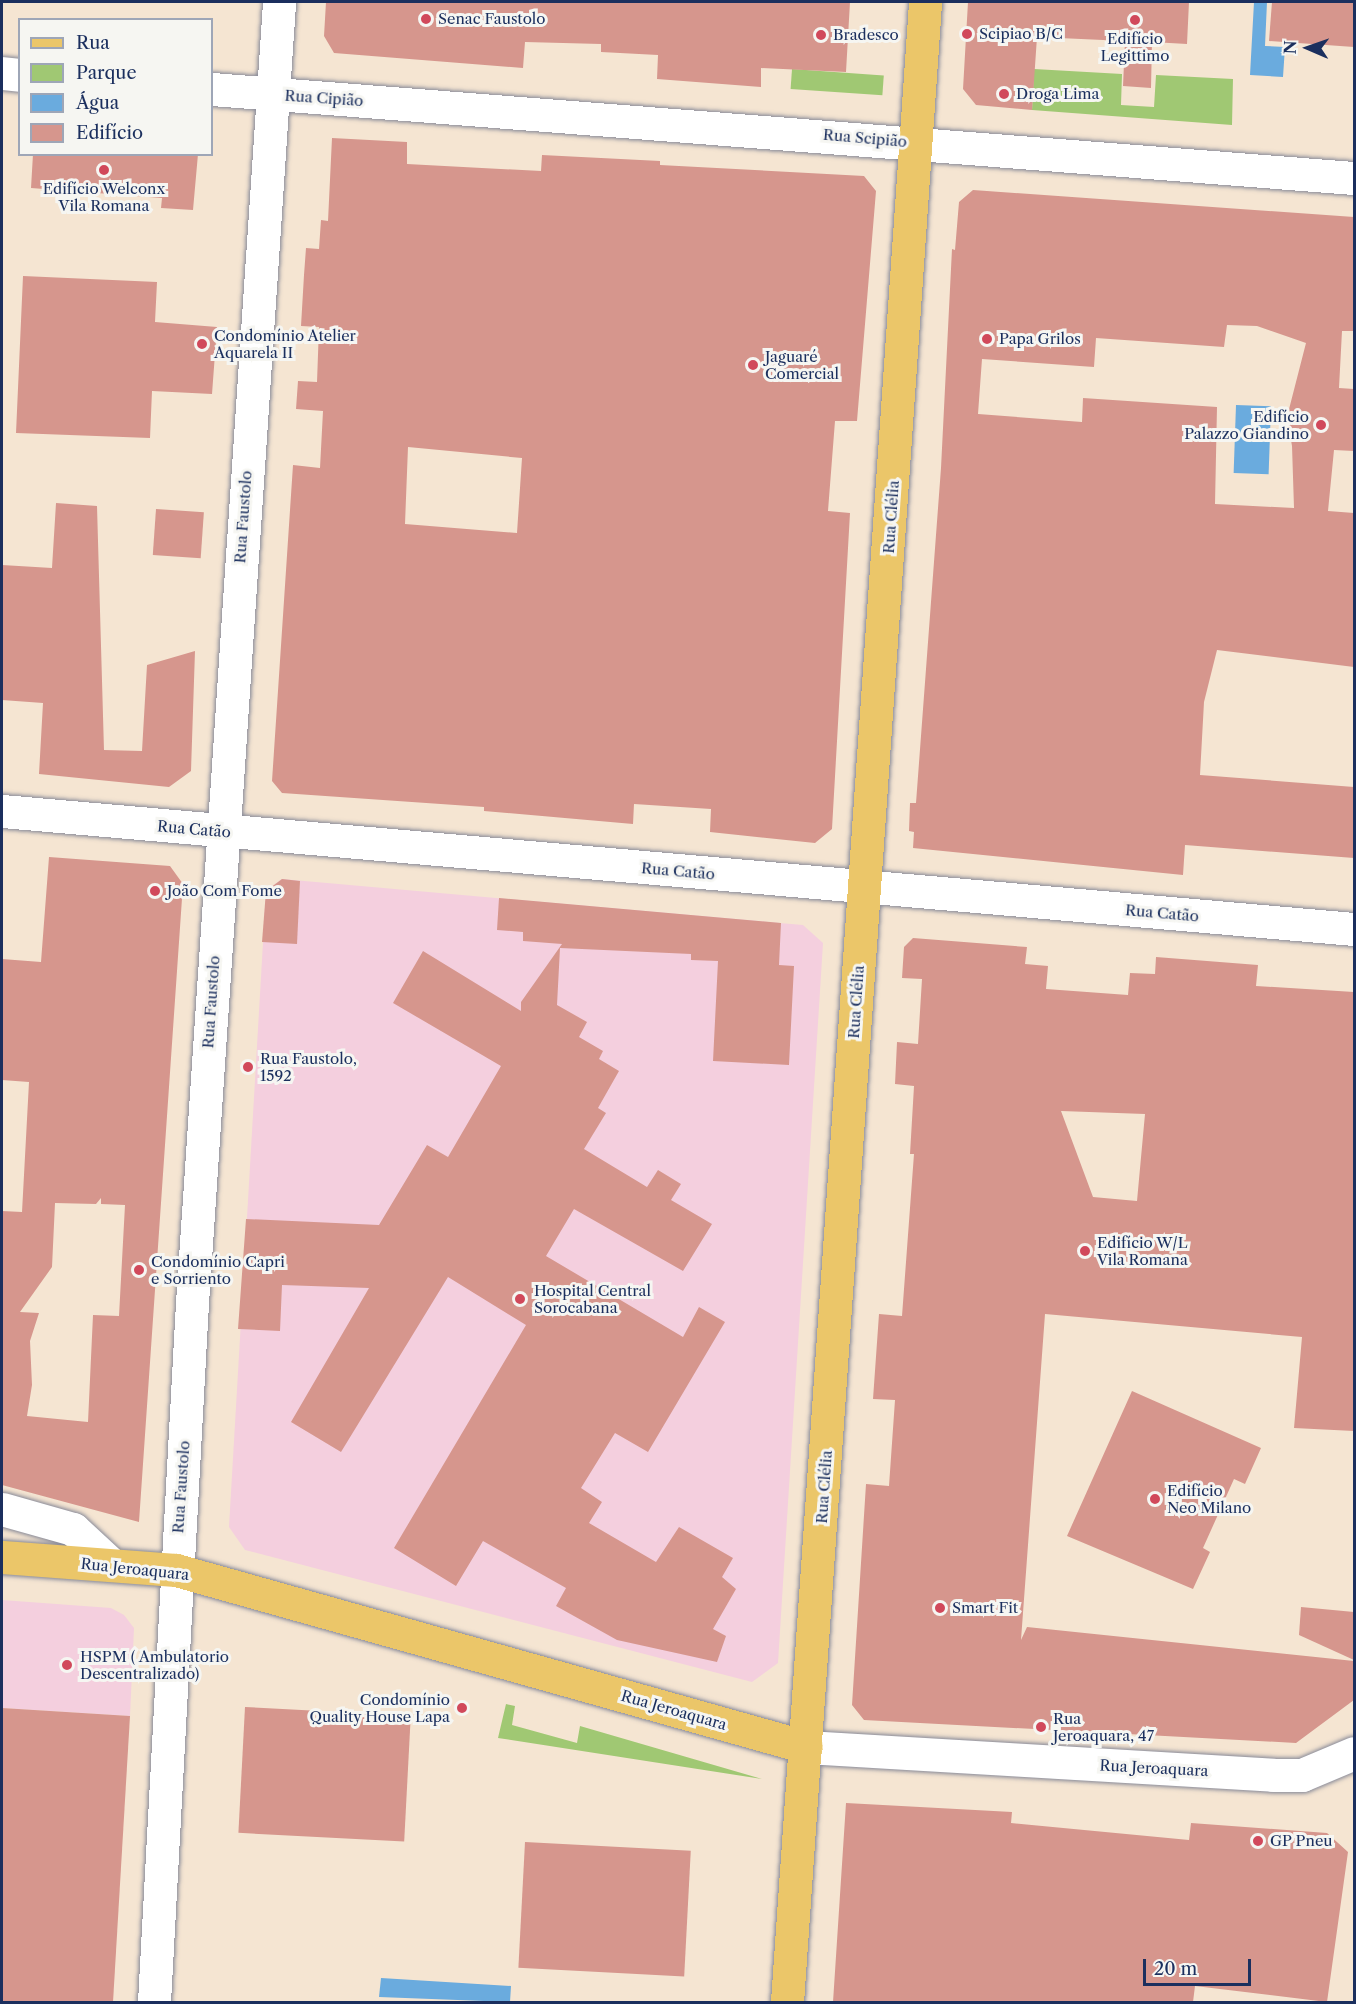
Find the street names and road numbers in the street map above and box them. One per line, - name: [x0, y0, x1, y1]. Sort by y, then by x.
- street label: Rua Cipião: [284, 86, 364, 110]
- street label: Rua Scipião: [822, 125, 908, 151]
- street label: Rua Faustolo: [231, 470, 255, 564]
- street label: Rua Clélia: [879, 480, 903, 554]
- street label: Rua Catão: [156, 817, 232, 841]
- street label: Rua Catão: [640, 859, 716, 883]
- street label: Rua Catão: [1124, 901, 1200, 925]
- street label: Rua Faustolo: [199, 955, 223, 1049]
- street label: Rua Clélia: [844, 965, 868, 1039]
- street label: Rua Faustolo: [169, 1440, 193, 1534]
- street label: Rua Clélia: [812, 1450, 836, 1524]
- street label: Rua Jeroaquara: [80, 1554, 190, 1584]
- street label: Rua Jeroaquara: [619, 1686, 729, 1734]
- street label: Rua Jeroaquara: [1099, 1756, 1209, 1780]

